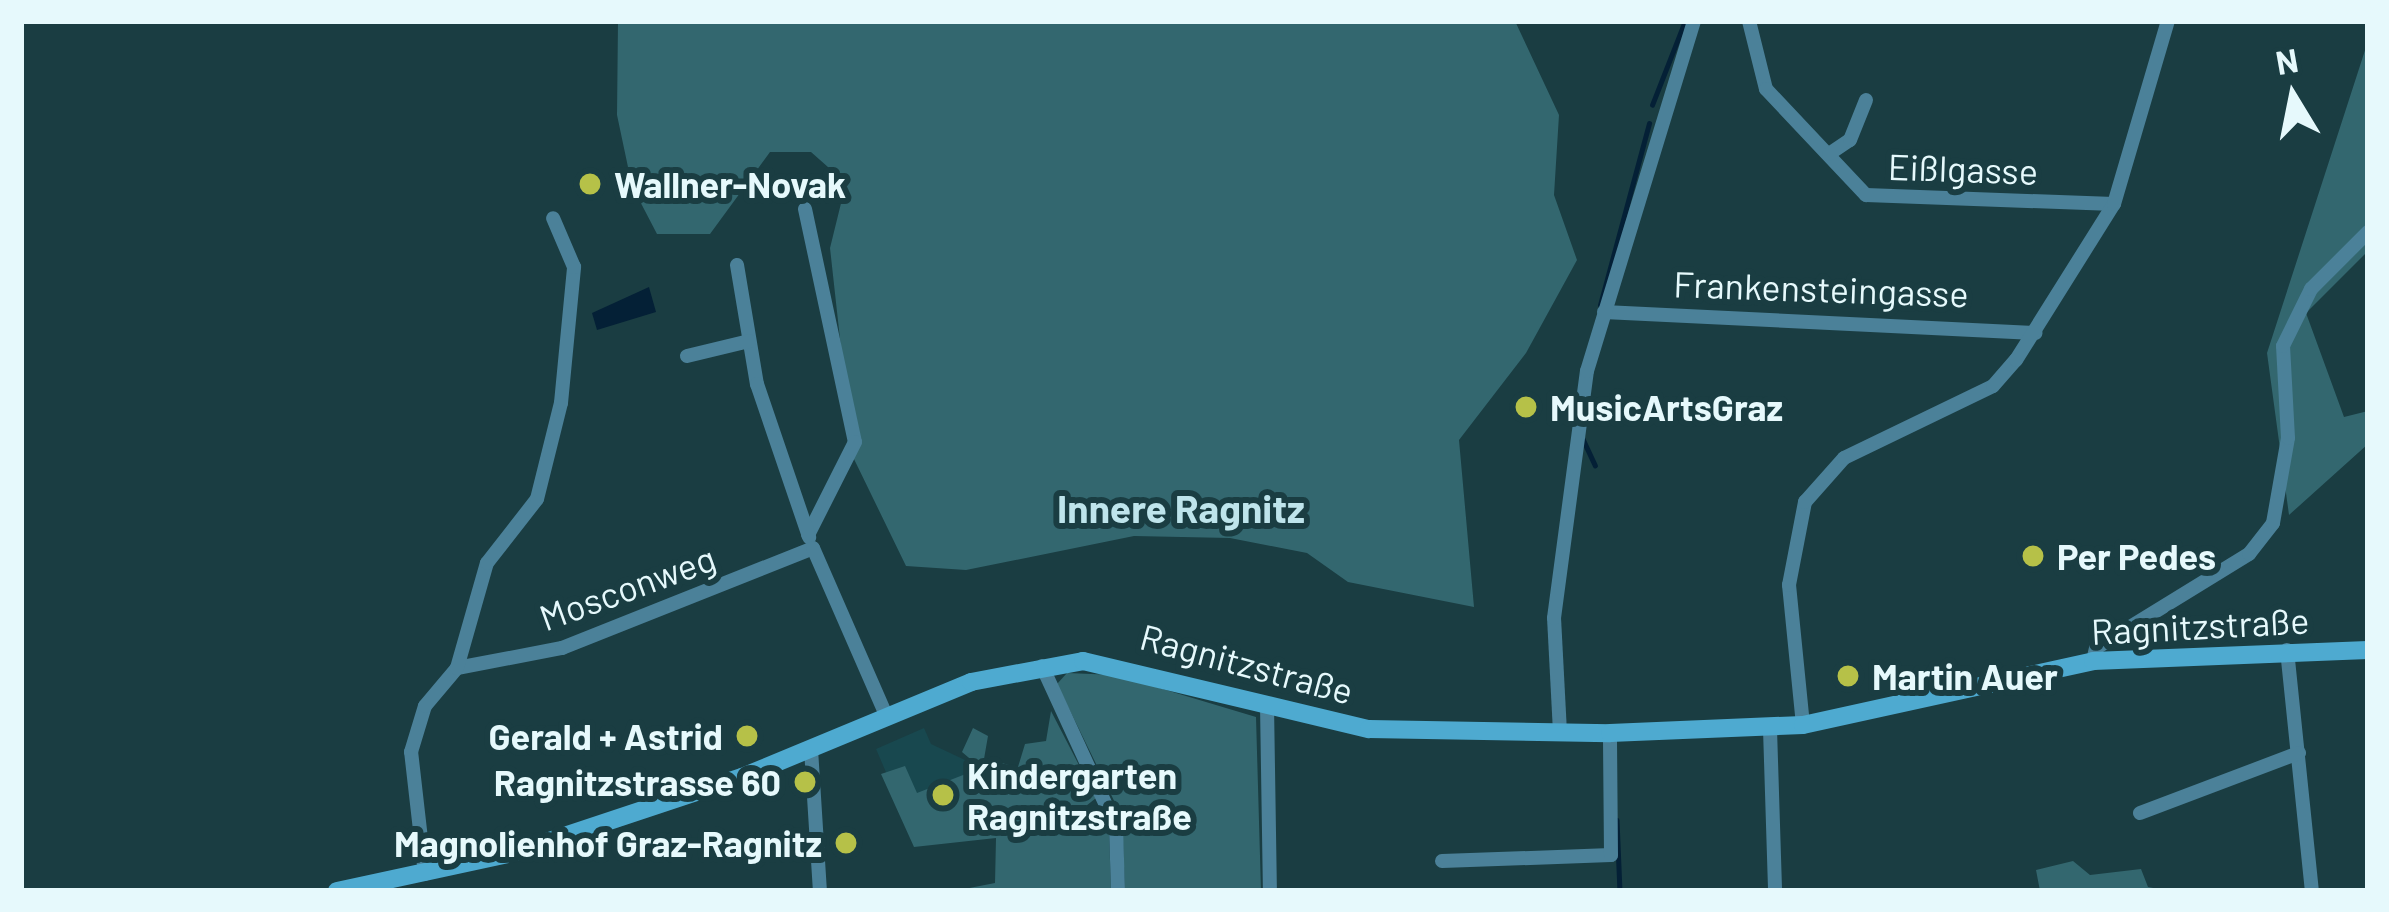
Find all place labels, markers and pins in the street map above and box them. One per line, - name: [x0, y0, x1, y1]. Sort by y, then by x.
- place label: Wallner-Novak: [614, 162, 846, 206]
- marker: Wallner-Novak: [577, 171, 603, 197]
- place label: MusicArtsGraz: [1550, 385, 1783, 429]
- marker: MusicArtsGraz: [1513, 394, 1539, 420]
- place label: Per Pedes: [2057, 534, 2216, 578]
- marker: Per Pedes: [2020, 543, 2046, 569]
- place label: Martin Auer: [1872, 654, 2058, 698]
- marker: Martin Auer: [1835, 663, 1861, 689]
- place label: Gerald + Astrid: [488, 714, 723, 758]
- marker: Gerald + Astrid: [734, 723, 760, 749]
- place label: Kindergarten Ragnitzstraße: [967, 752, 1192, 837]
- place label: Ragnitzstrasse 60: [494, 760, 781, 804]
- marker: Ragnitzstrasse 60: [792, 769, 818, 795]
- marker: Kindergarten Ragnitzstraße: [930, 782, 956, 808]
- place label: Magnolienhof Graz-Ragnitz: [394, 821, 822, 865]
- marker: Magnolienhof Graz-Ragnitz: [833, 830, 859, 856]

